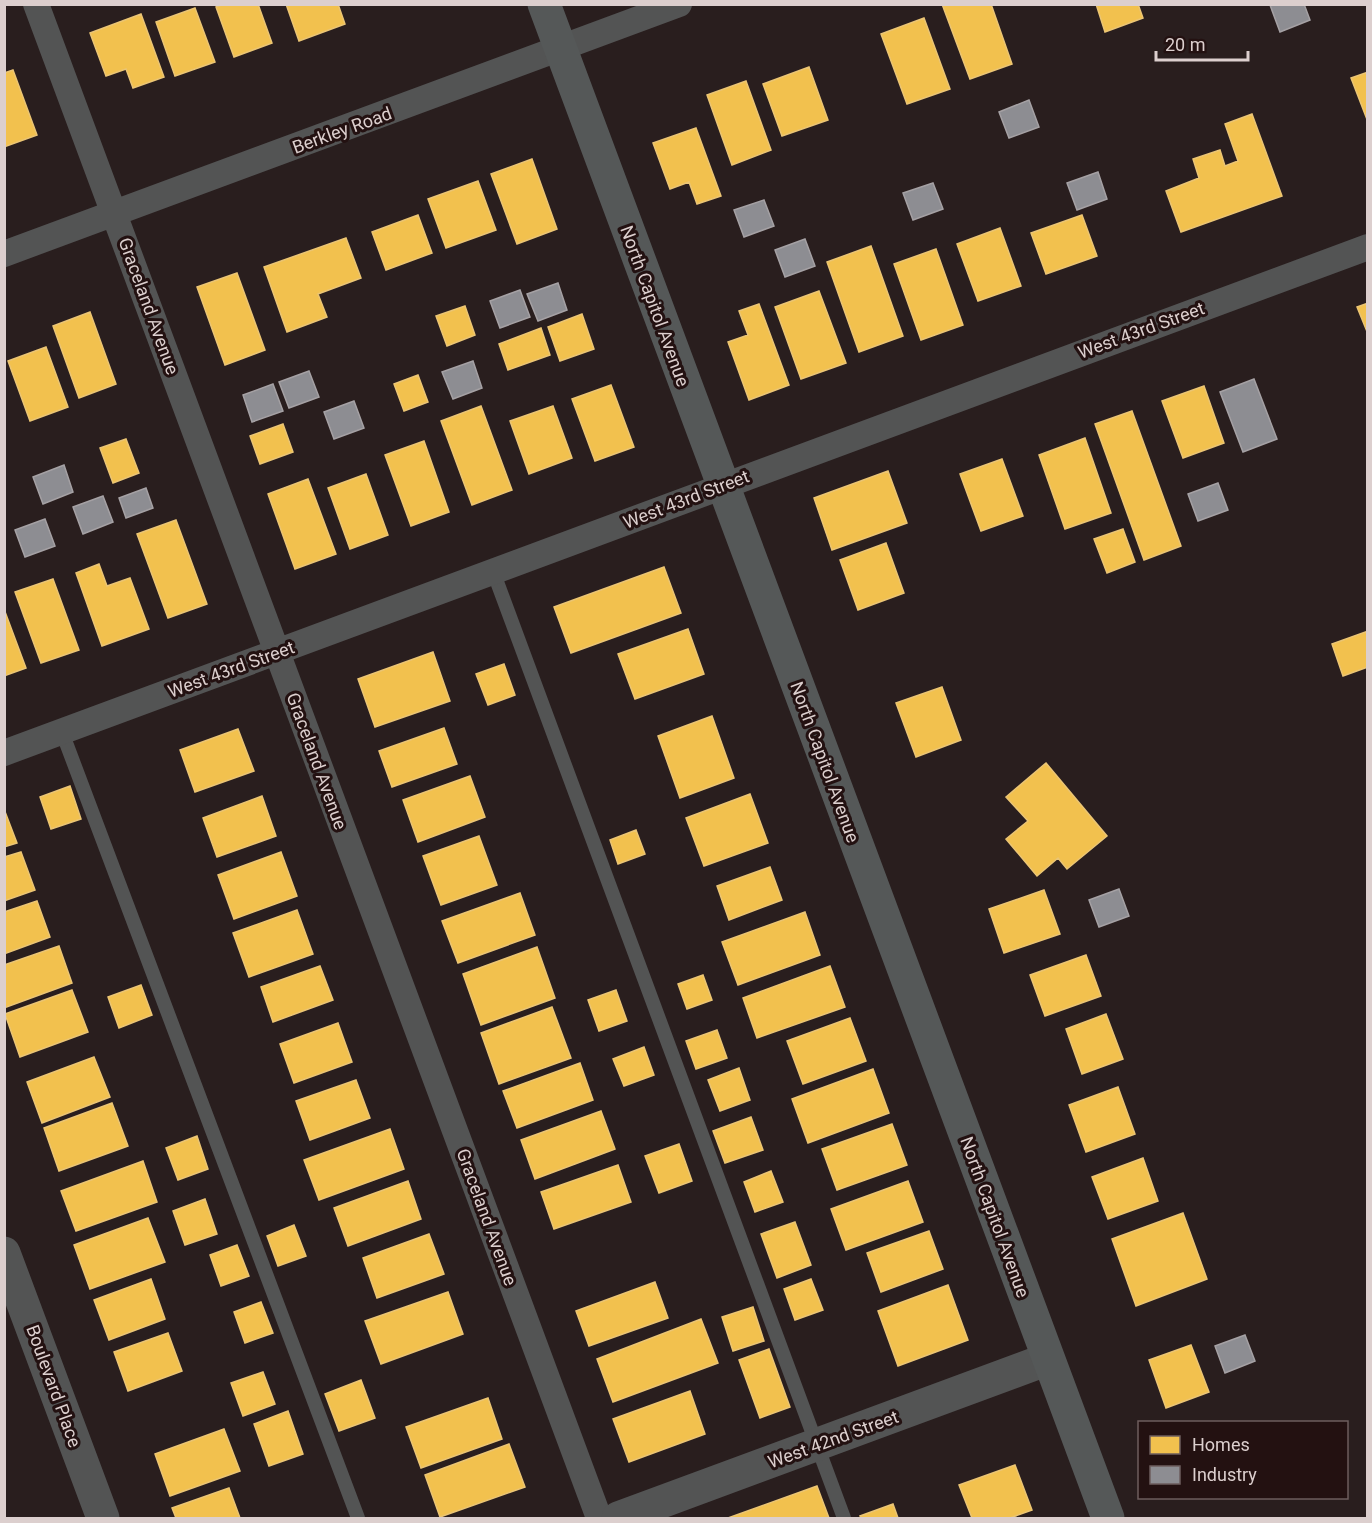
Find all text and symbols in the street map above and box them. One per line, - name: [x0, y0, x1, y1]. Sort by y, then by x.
- scale bar: [1156, 24, 1248, 62]
- text: 20 m: [1165, 34, 1205, 55]
- street label: Berkley Road: [290, 102, 394, 158]
- street label: North Capitol Avenue: [616, 223, 694, 389]
- street label: Graceland Avenue: [114, 235, 184, 377]
- street label: West 43rd Street: [1075, 297, 1207, 363]
- street label: West 43rd Street: [620, 465, 752, 533]
- street label: West 43rd Street: [165, 636, 297, 702]
- street label: North Capitol Avenue: [786, 679, 864, 845]
- street label: Graceland Avenue: [282, 690, 352, 832]
- street label: North Capitol Avenue: [956, 1134, 1034, 1300]
- street label: Graceland Avenue: [452, 1146, 522, 1288]
- street label: Boulevard Place: [22, 1322, 86, 1450]
- street label: West 42nd Street: [765, 1406, 901, 1472]
- legend: [1138, 1421, 1348, 1499]
- text: Homes: [1192, 1434, 1250, 1455]
- text: Industry: [1192, 1464, 1257, 1485]

